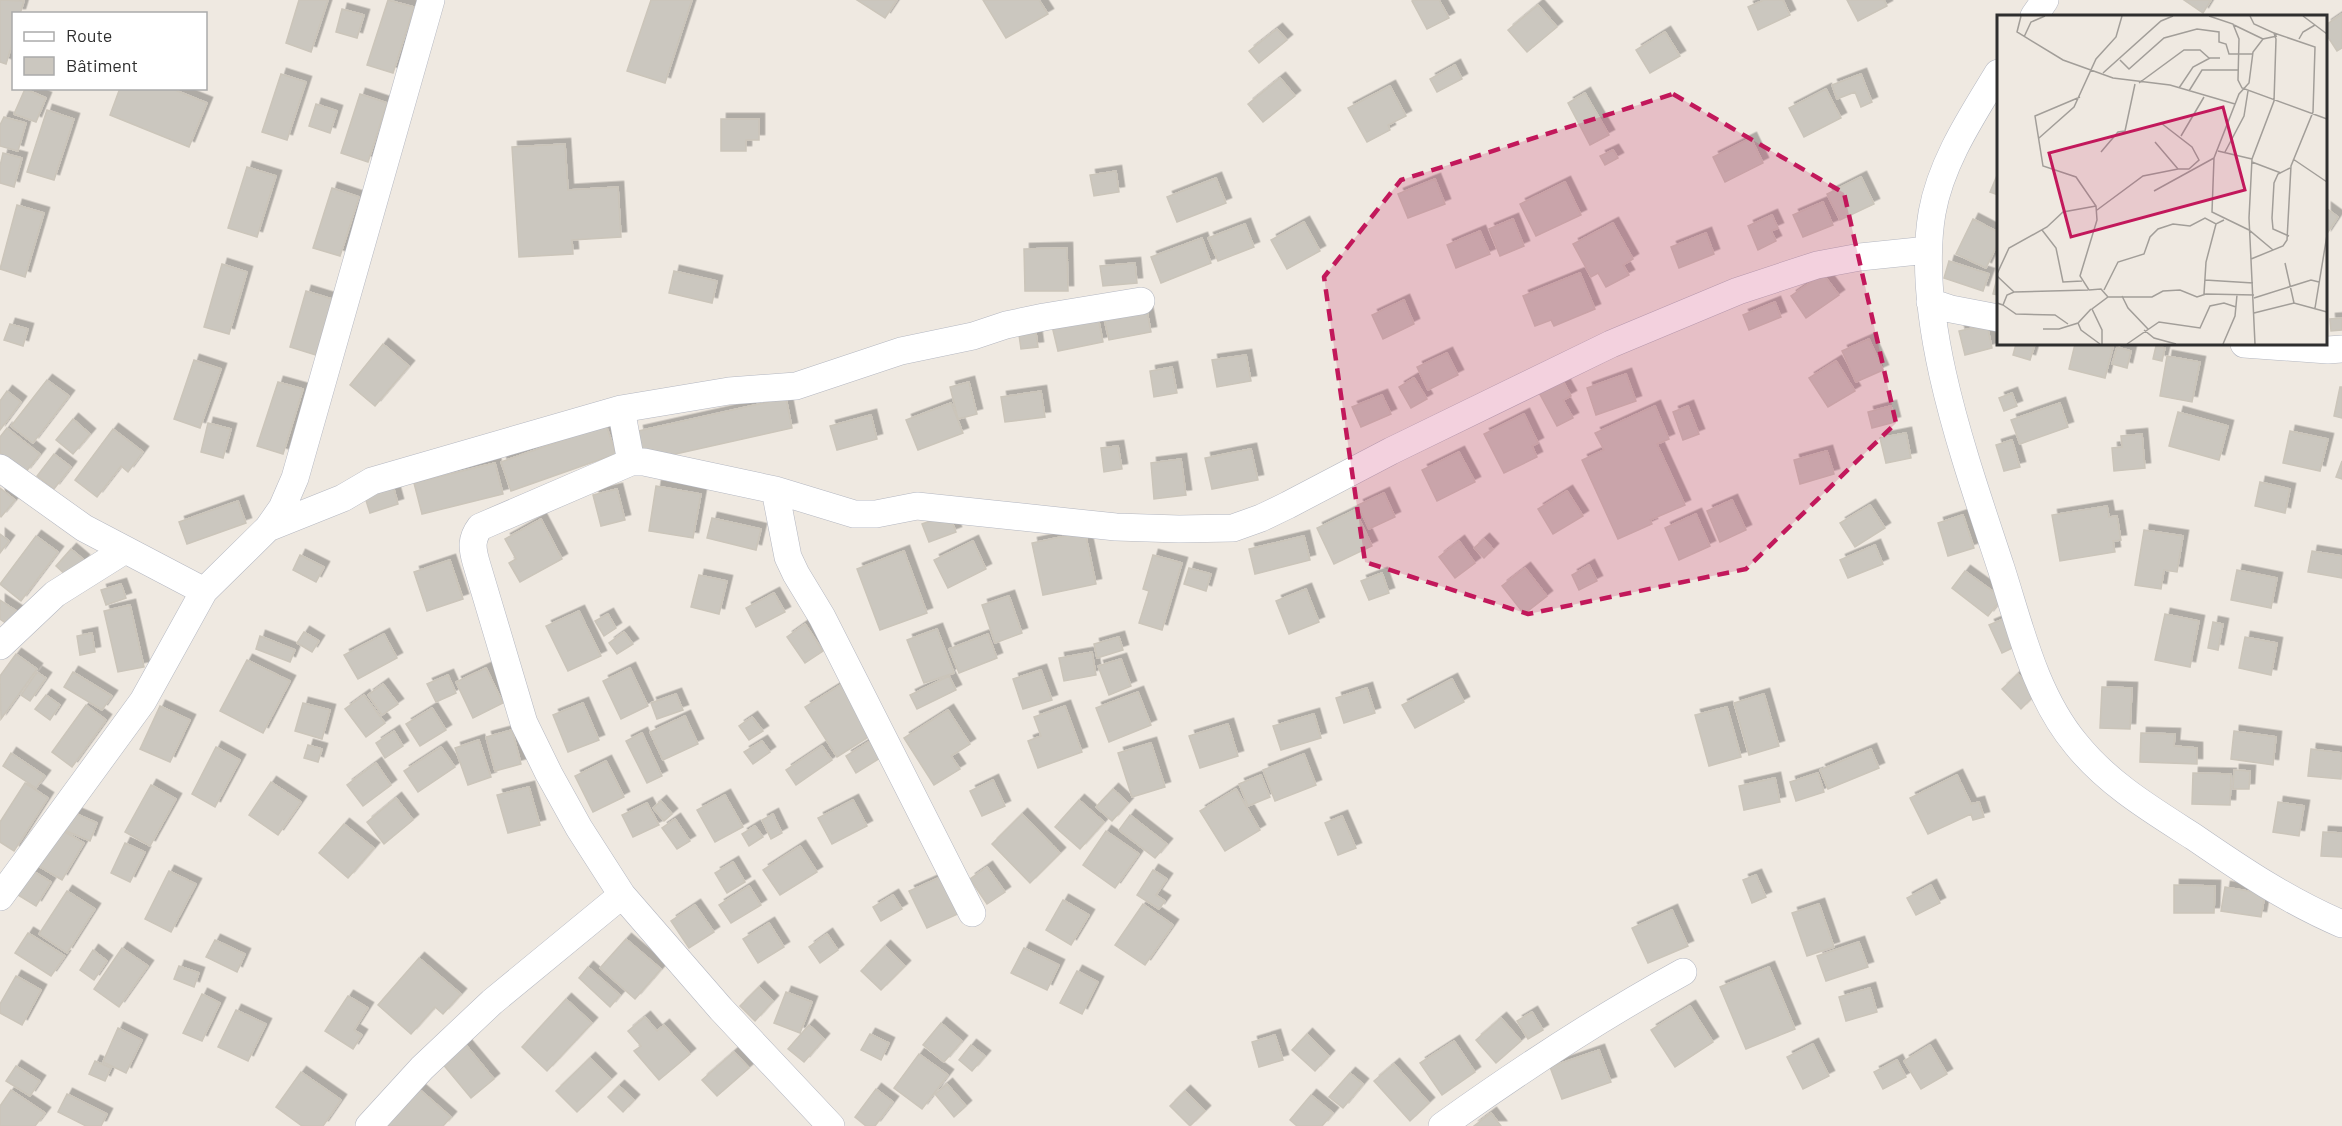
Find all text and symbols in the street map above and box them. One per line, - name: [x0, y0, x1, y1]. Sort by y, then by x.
- legend: [12, 12, 207, 90]
- inset map: [1997, 15, 2327, 345]
- text: Route: [66, 24, 112, 46]
- text: Bâtiment: [66, 54, 138, 76]

